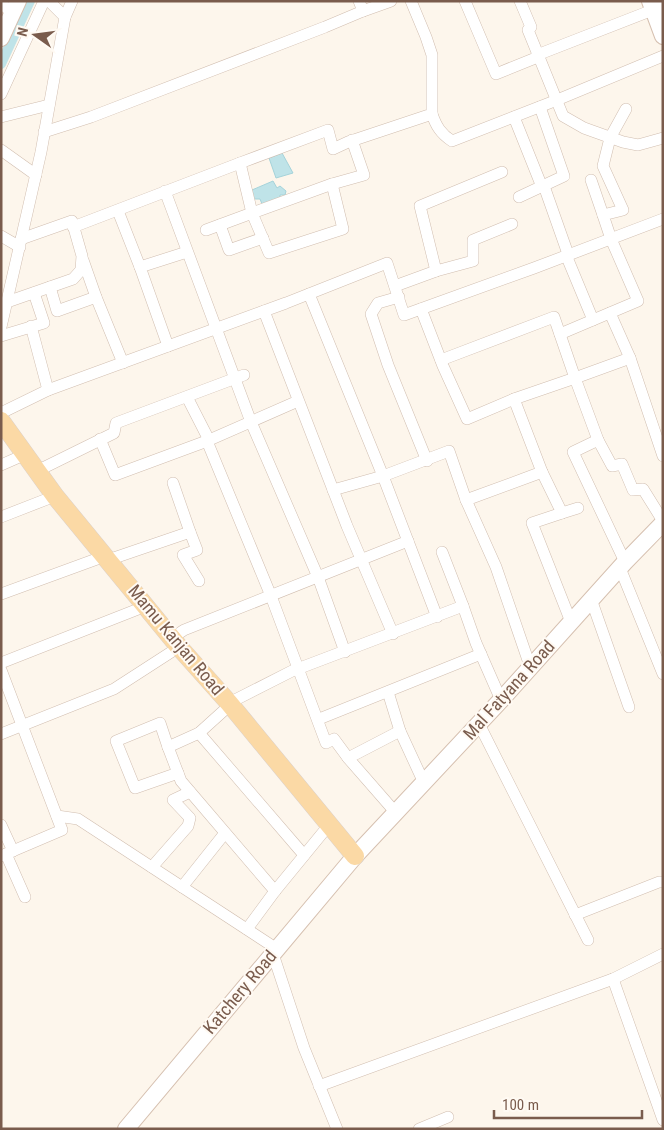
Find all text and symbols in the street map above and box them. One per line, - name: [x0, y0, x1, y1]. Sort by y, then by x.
- north arrow: [10, 10, 60, 60]
- text: N: [14, 26, 31, 38]
- street label: Mamu Kanjan Road: [124, 580, 229, 699]
- street label: Mal Fatyana Road: [459, 636, 559, 744]
- street label: Katchery Road: [199, 946, 281, 1038]
- scale bar: [494, 1088, 642, 1120]
- text: 100 m: [502, 1096, 539, 1114]

